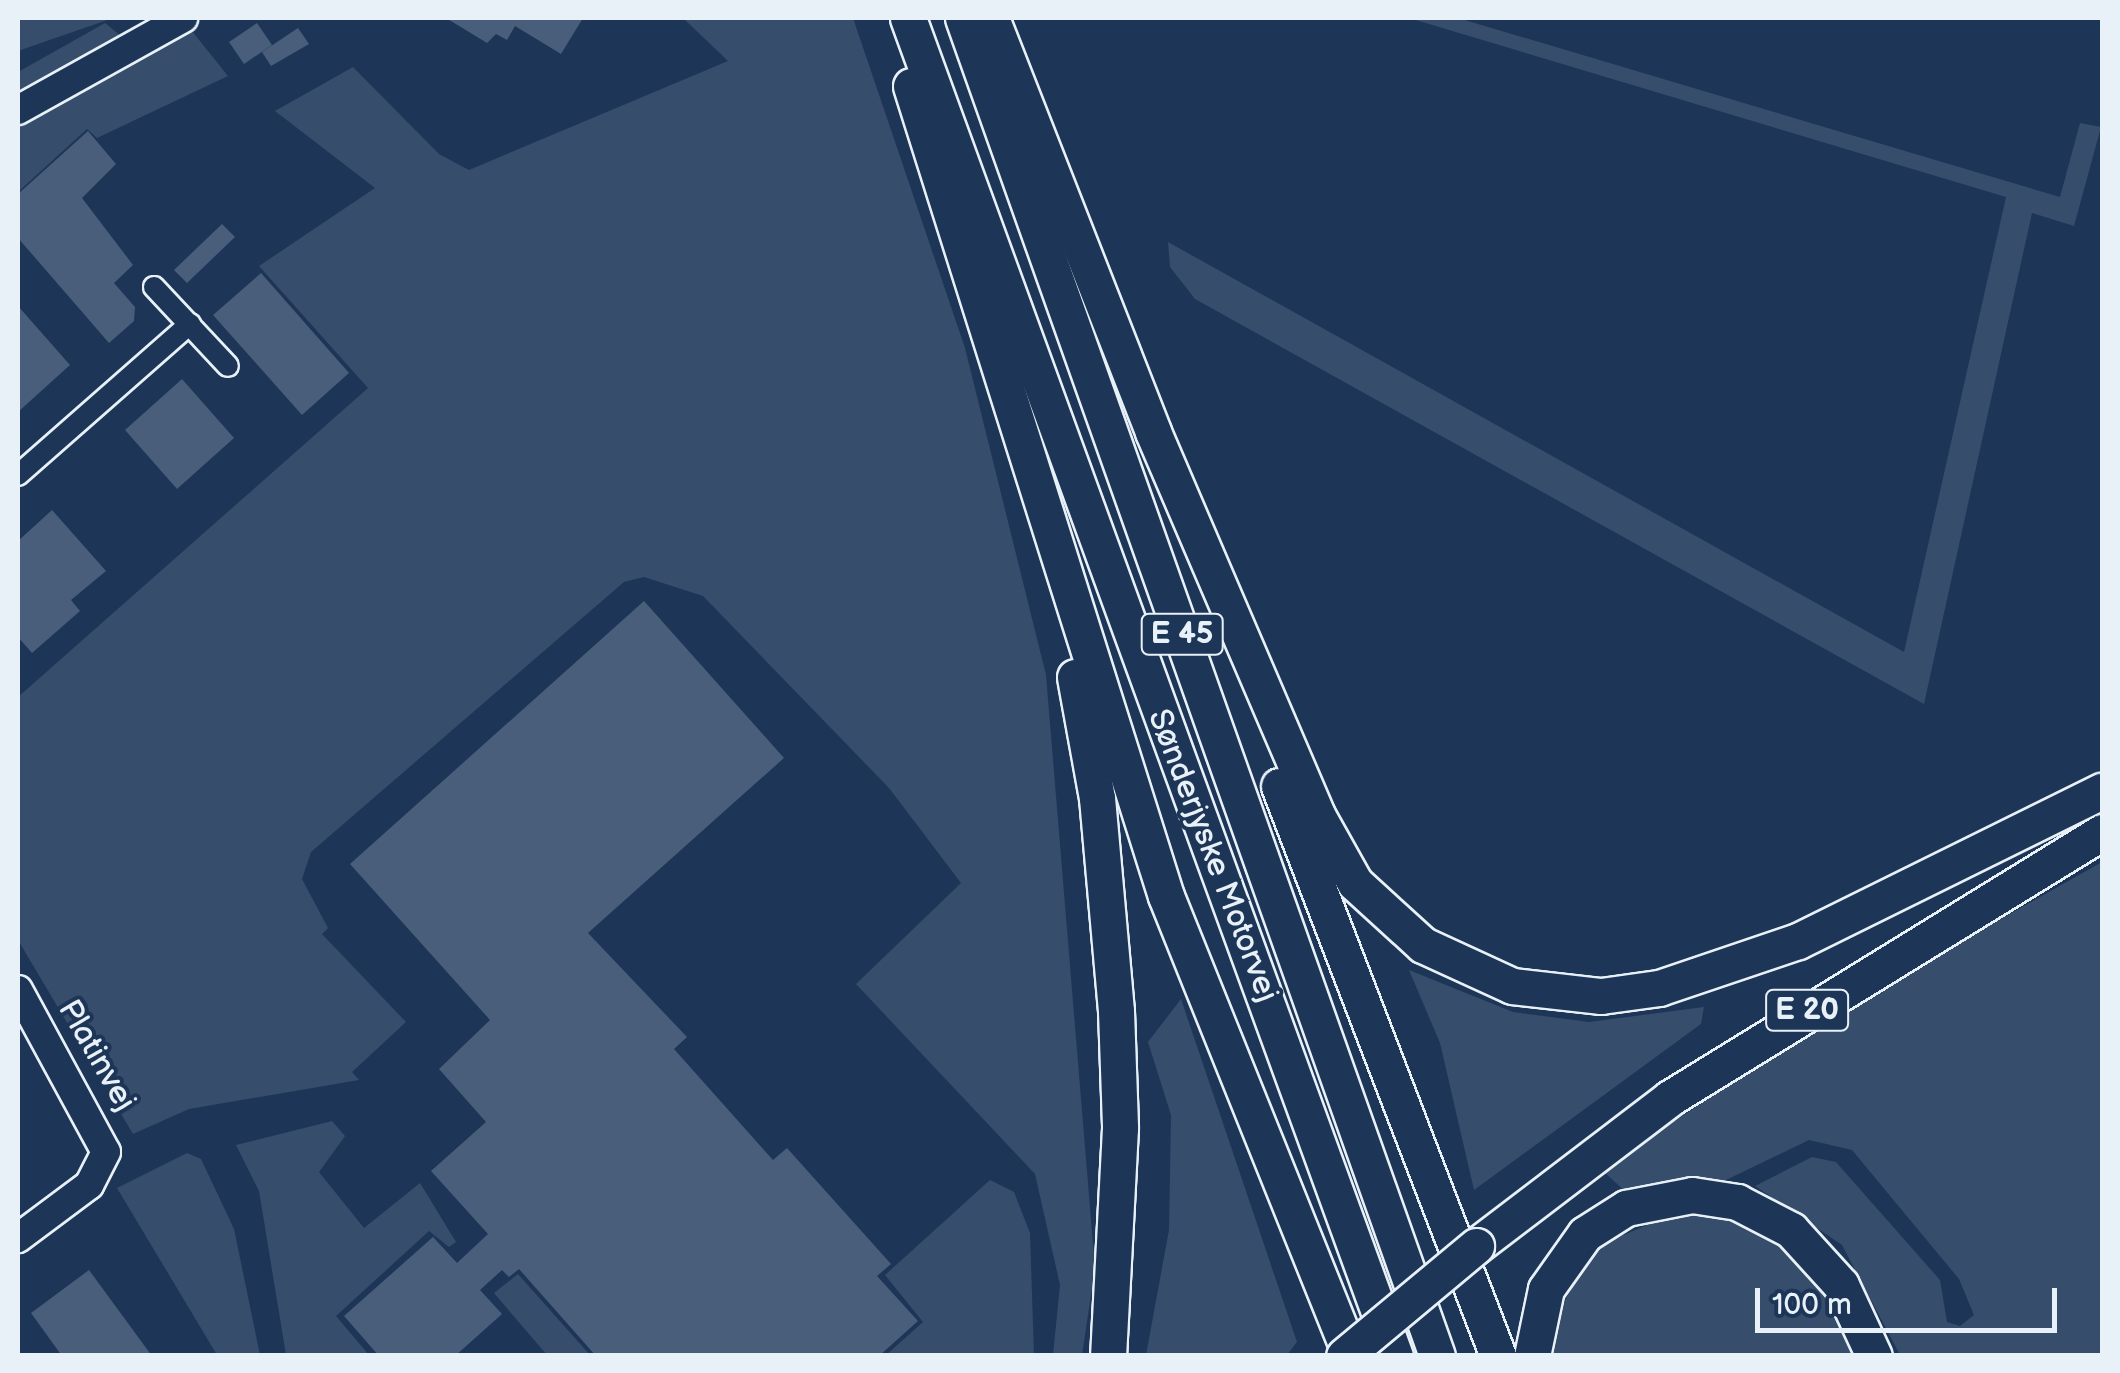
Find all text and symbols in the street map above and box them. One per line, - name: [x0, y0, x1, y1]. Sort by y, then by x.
- road number: E 45: [1140, 609, 1224, 659]
- street label: Sønderjyske Motorvej: [1138, 704, 1286, 1008]
- road number: E 20: [1764, 985, 1850, 1035]
- street label: Platinvej: [49, 994, 143, 1118]
- scale bar: [1760, 1268, 2062, 1330]
- text: 100 m: [1772, 1287, 1852, 1323]

